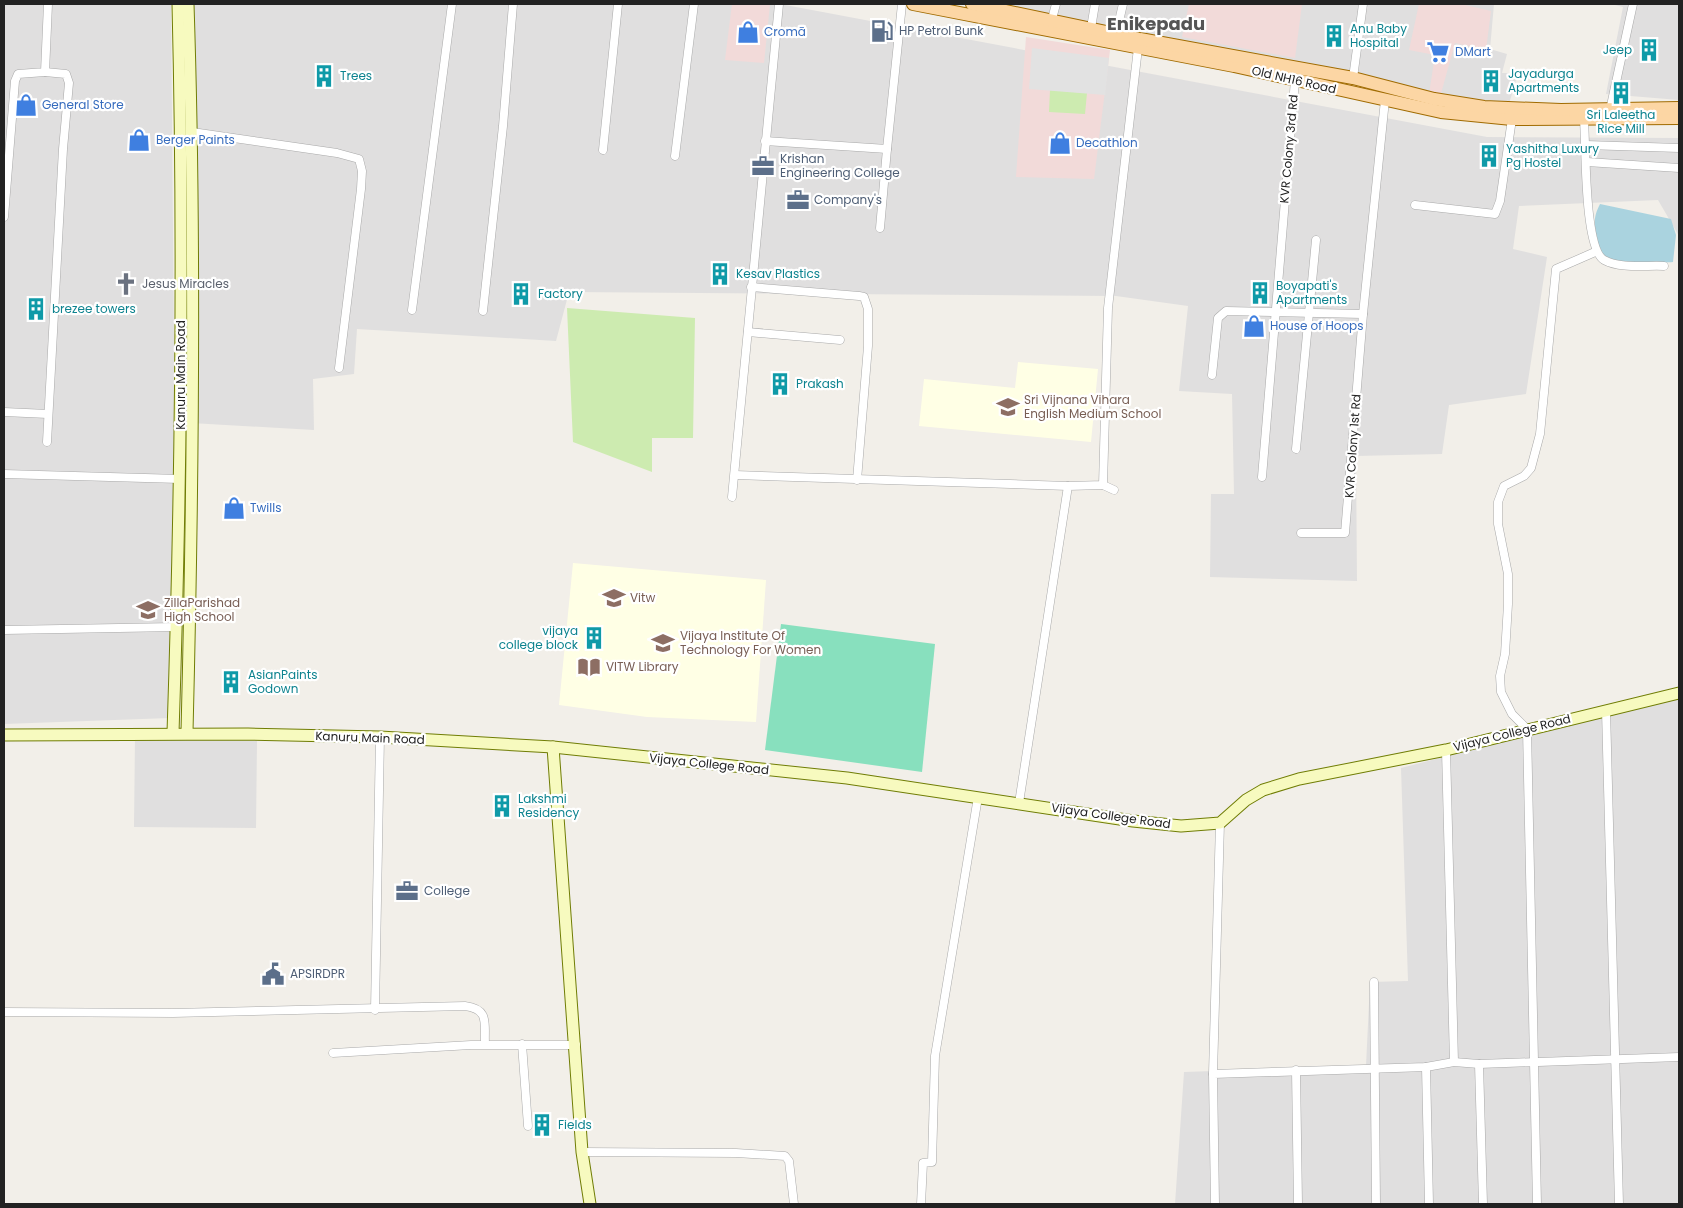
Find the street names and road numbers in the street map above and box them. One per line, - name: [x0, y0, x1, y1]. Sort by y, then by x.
- street label: Old NH16 Road: [1250, 62, 1338, 98]
- street label: KVR Colony 3rd Rd: [1275, 94, 1302, 204]
- street label: Kanuru Main Road: [172, 320, 189, 430]
- street label: KVR Colony 1st Rd: [1340, 393, 1365, 498]
- street label: Vijaya College Road: [1451, 710, 1572, 755]
- street label: Kanuru Main Road: [315, 727, 425, 748]
- street label: Vijaya College Road: [648, 749, 770, 778]
- street label: Vijaya College Road: [1050, 799, 1172, 832]

